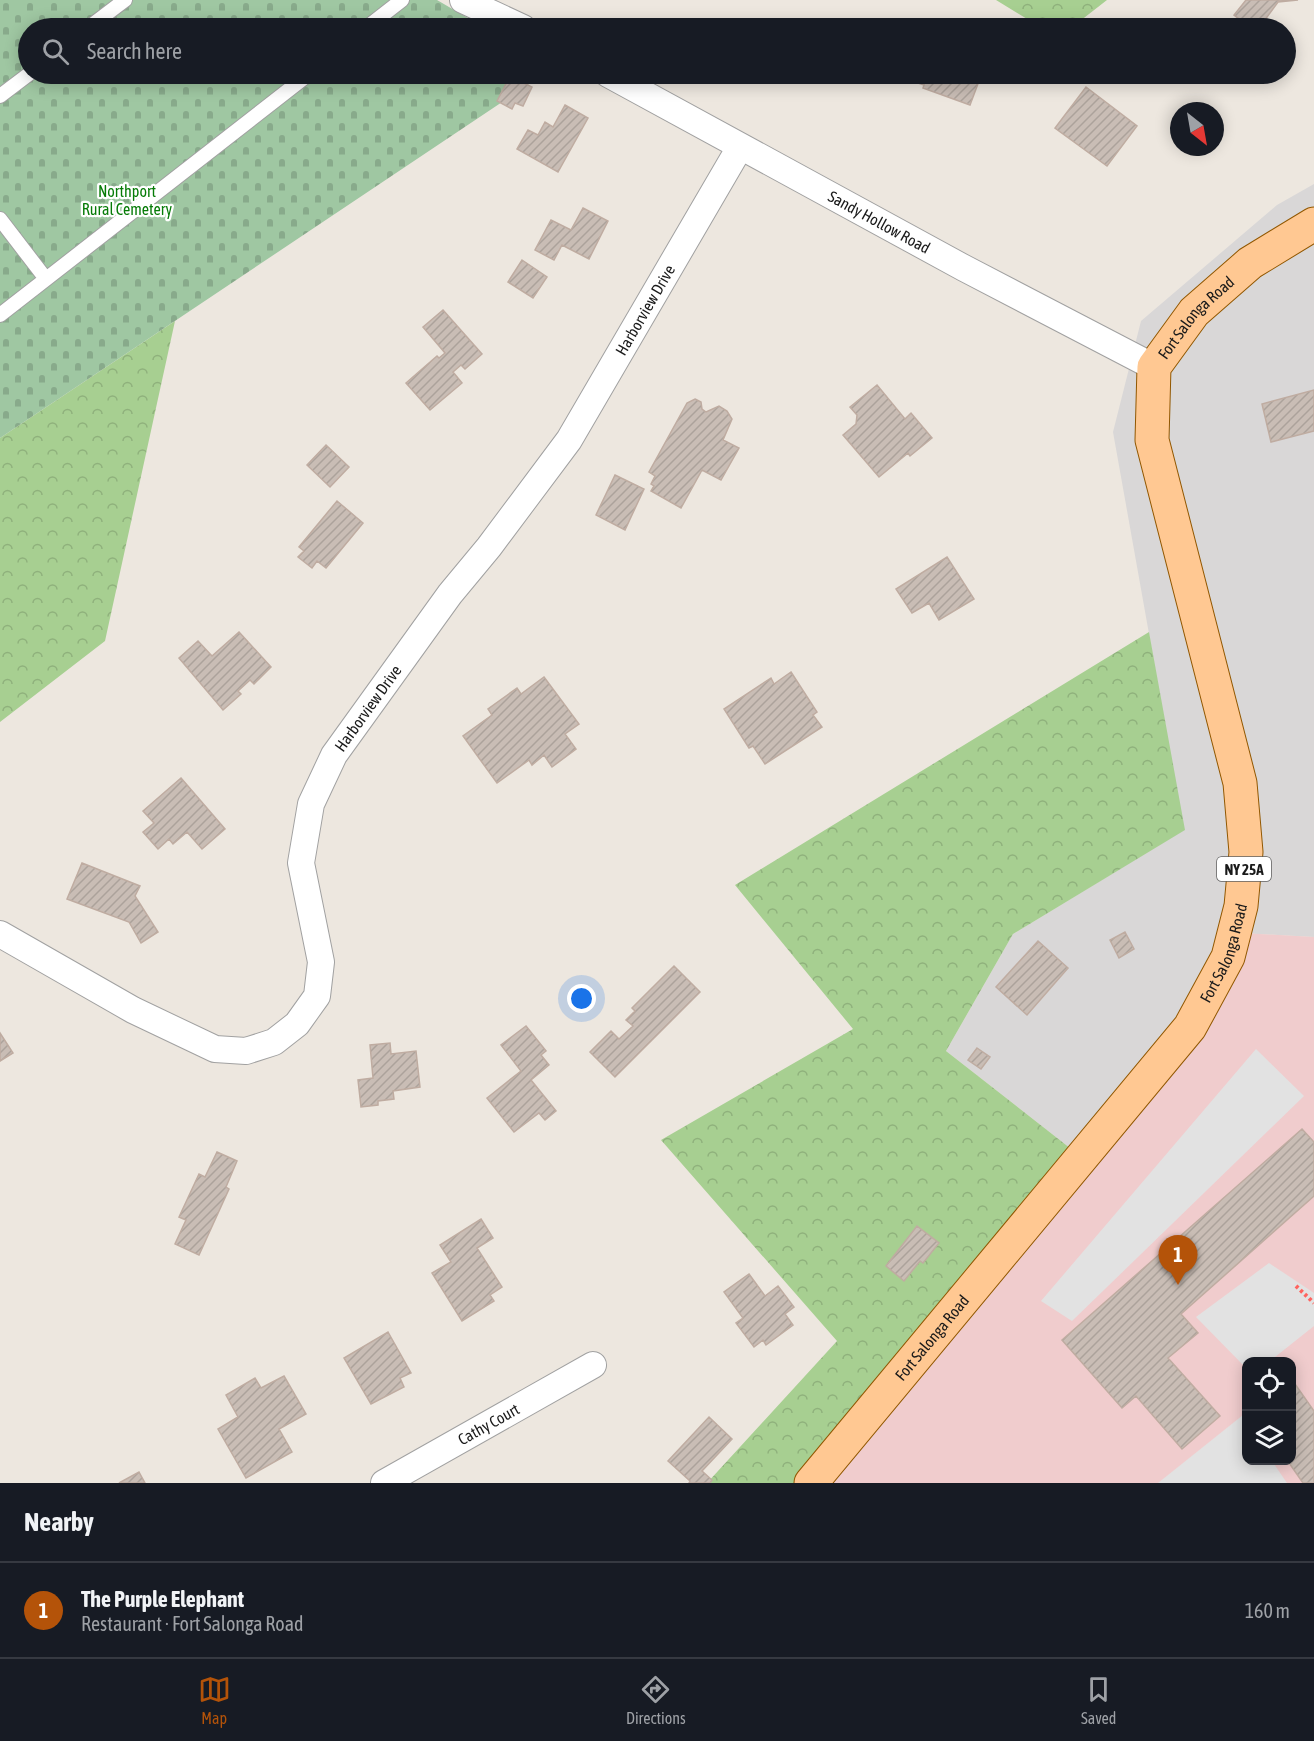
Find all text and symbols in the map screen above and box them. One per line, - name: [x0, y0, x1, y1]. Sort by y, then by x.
- search box: [18, 18, 1296, 84]
- icon: search: [39, 35, 72, 68]
- text: Search here: [87, 38, 182, 64]
- north arrow: [1170, 102, 1224, 156]
- park label: Northport Rural Cemetery: [82, 182, 173, 219]
- street label: Sandy Hollow Road: [825, 187, 933, 257]
- street label: Harborview Drive: [612, 262, 678, 358]
- street label: Fort Salonga Road: [1154, 272, 1237, 362]
- street label: Harborview Drive: [331, 662, 405, 755]
- road number: NY 25A: [1217, 857, 1271, 881]
- street label: Fort Salonga Road: [1196, 901, 1250, 1006]
- your location: [567, 984, 596, 1013]
- pin: 1: [1158, 1236, 1198, 1285]
- street label: Fort Salonga Road: [891, 1291, 972, 1384]
- map controls: [1242, 1357, 1296, 1465]
- button: locate: [1242, 1357, 1296, 1411]
- street label: Cathy Court: [455, 1399, 523, 1448]
- button: layers: [1242, 1411, 1296, 1465]
- text: Nearby: [24, 1507, 94, 1537]
- text: The Purple Elephant: [81, 1586, 244, 1612]
- text: 1: [39, 1599, 48, 1622]
- text: 160 m: [1245, 1599, 1290, 1622]
- text: Restaurant · Fort Salonga Road: [81, 1612, 303, 1635]
- tab: Map: [198, 1673, 231, 1727]
- tab: Directions: [626, 1673, 686, 1727]
- tab: Saved: [1081, 1673, 1116, 1727]

